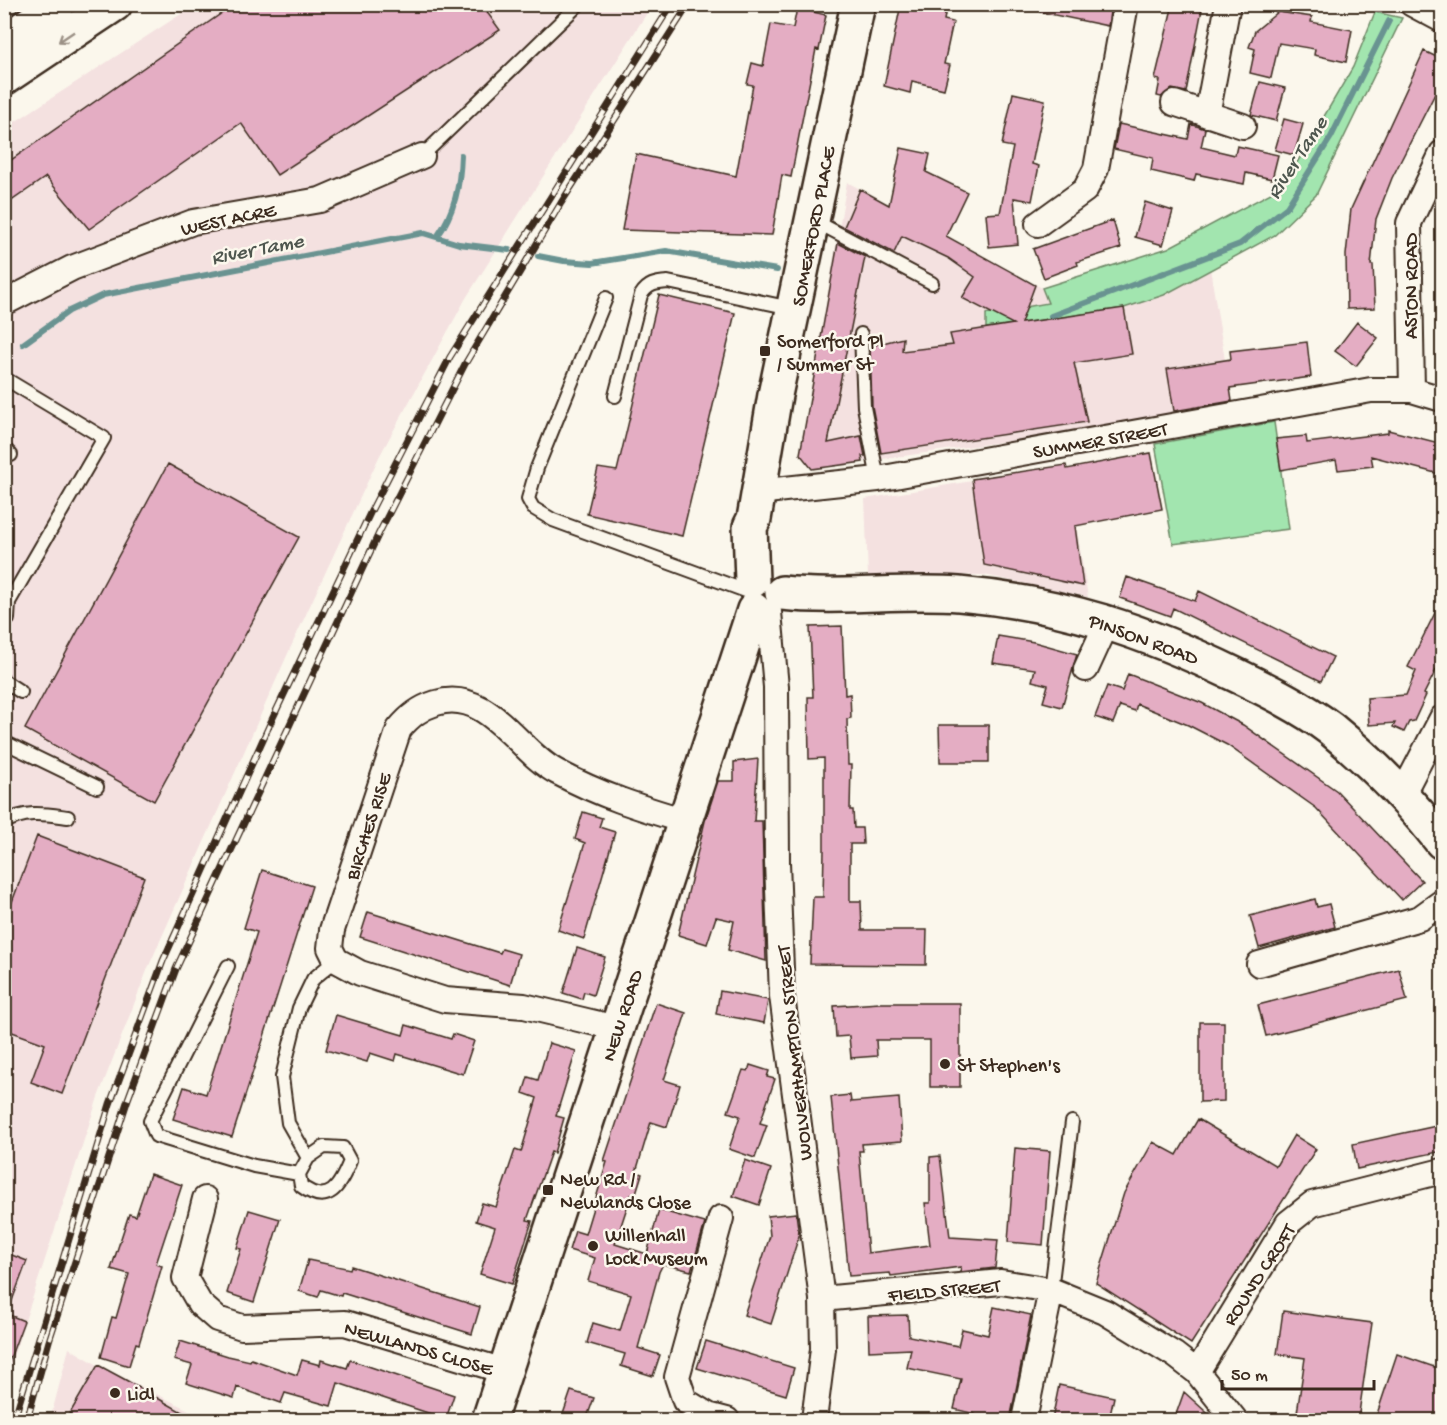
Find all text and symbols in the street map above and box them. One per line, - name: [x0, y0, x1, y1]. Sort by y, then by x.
- one-way arrow: [59, 31, 75, 43]
- water label: River Tame: [1263, 112, 1336, 205]
- street label: SOMERFORD PLACE: [789, 143, 842, 308]
- street label: WEST ACRE: [179, 200, 280, 243]
- water label: River Tame: [209, 230, 307, 273]
- street label: ASTON ROAD: [1402, 232, 1425, 339]
- place label: Somerford Pl / Summer St: [777, 332, 884, 378]
- marker: Somerford Pl / Summer St: [758, 344, 772, 358]
- street label: SUMMER STREET: [1031, 419, 1171, 466]
- street label: PINSON ROAD: [1084, 610, 1202, 672]
- street label: BIRCHES RISE: [342, 769, 399, 884]
- street label: WOLVERHAMPTON STREET: [774, 943, 819, 1161]
- street label: NEW ROAD: [599, 967, 650, 1065]
- place label: St Stephen's: [957, 1056, 1060, 1079]
- marker: St Stephen's: [938, 1057, 952, 1071]
- place label: New Rd / Newlands Close: [560, 1170, 692, 1216]
- marker: New Rd / Newlands Close: [541, 1183, 555, 1197]
- street label: ROUND CROFT: [1220, 1220, 1303, 1331]
- place label: Willenhall Lock Museum: [605, 1226, 708, 1272]
- marker: Willenhall Lock Museum: [586, 1239, 600, 1253]
- street label: FIELD STREET: [886, 1276, 1003, 1309]
- street label: NEWLANDS CLOSE: [341, 1318, 497, 1383]
- scale bar: [1222, 1353, 1374, 1391]
- text: 50 m: [1231, 1366, 1268, 1387]
- place label: Lidl: [127, 1385, 155, 1408]
- marker: Lidl: [108, 1386, 122, 1400]

